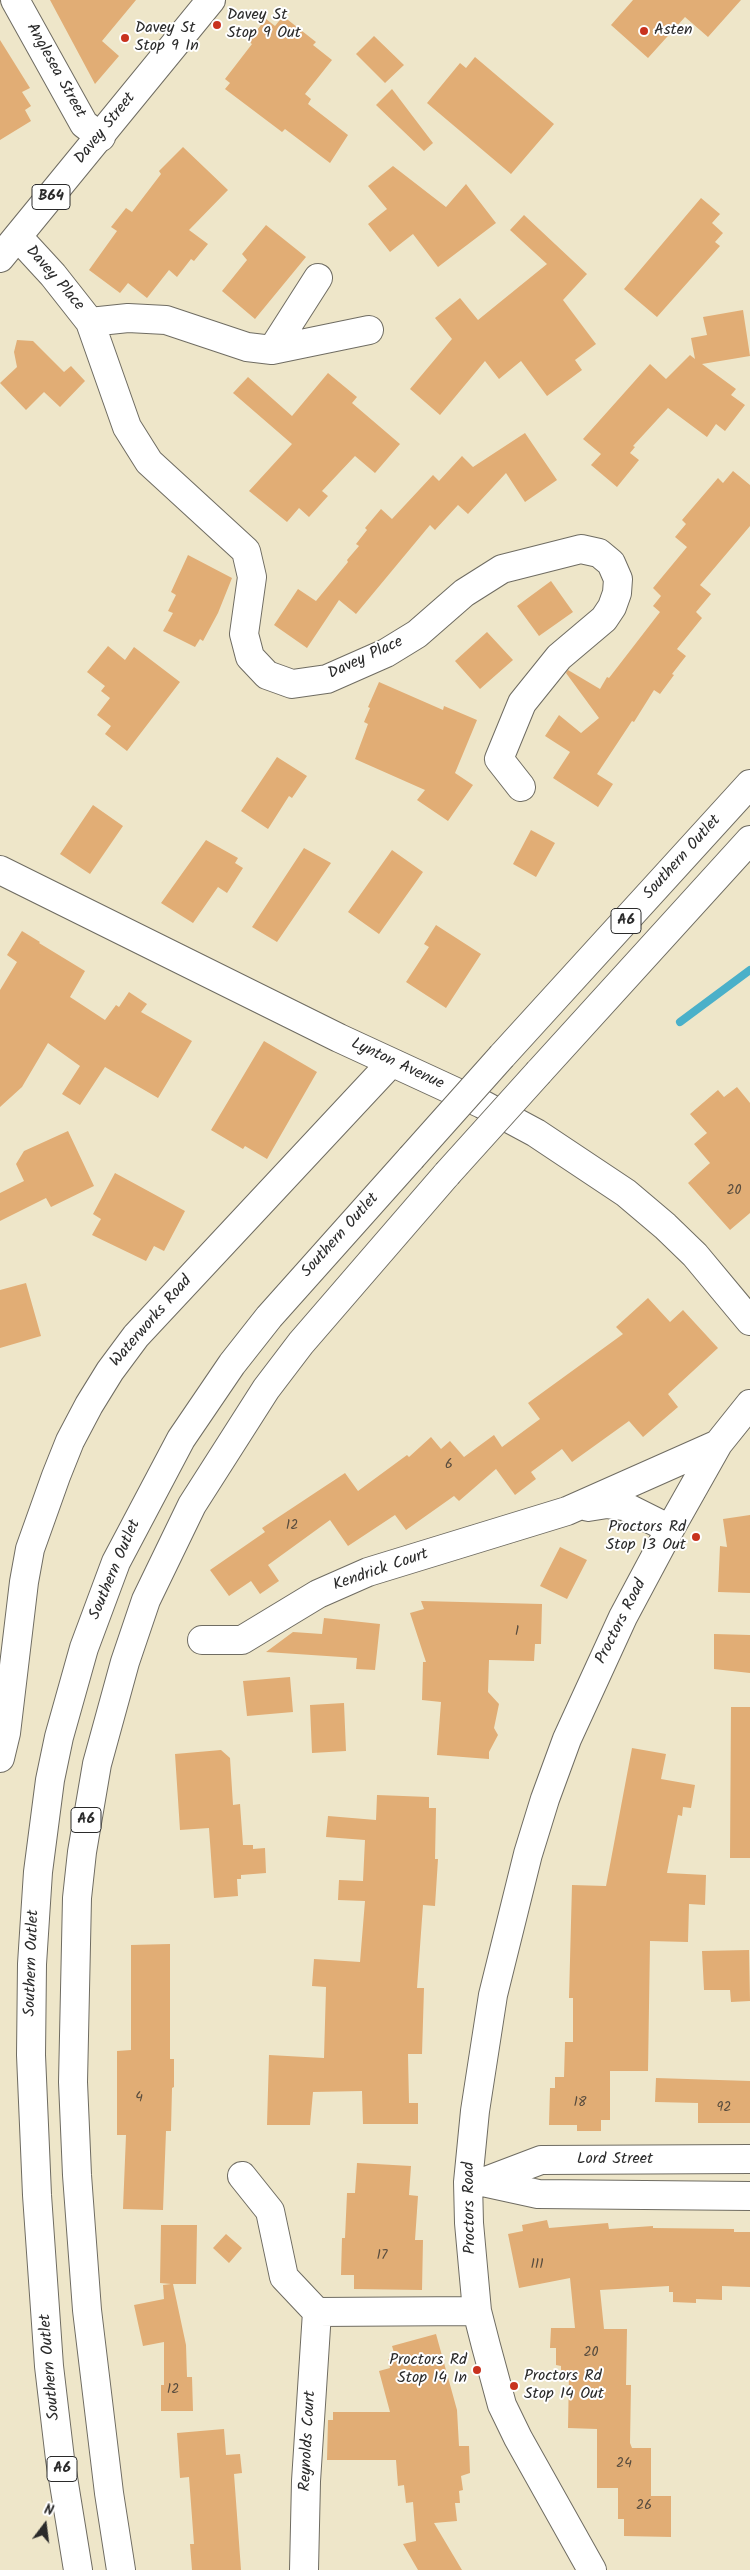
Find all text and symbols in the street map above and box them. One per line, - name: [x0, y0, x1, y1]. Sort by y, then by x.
- place label: Davey St Stop 9 Out: [227, 6, 301, 44]
- place label: Davey St Stop 9 In: [135, 19, 199, 57]
- marker: Davey St Stop 9 Out: [211, 19, 223, 31]
- street label: Anglesea Street: [21, 20, 89, 122]
- place label: Asten: [654, 21, 692, 41]
- marker: Asten: [638, 25, 650, 37]
- marker: Davey St Stop 9 In: [119, 32, 131, 44]
- street label: Davey Street: [71, 89, 141, 169]
- road number: B64: [32, 184, 70, 210]
- street label: Davey Place: [20, 242, 88, 316]
- street label: Davey Place: [326, 633, 406, 685]
- street label: Southern Outlet: [640, 812, 726, 904]
- road number: A6: [611, 908, 641, 934]
- street label: Lynton Avenue: [348, 1035, 446, 1095]
- house number: 20: [726, 1184, 742, 1200]
- street label: Southern Outlet: [298, 1190, 384, 1282]
- street label: Waterworks Road: [107, 1272, 197, 1372]
- house number: 6: [445, 1458, 453, 1474]
- street label: Southern Outlet: [86, 1517, 146, 1623]
- place label: Proctors Rd Stop 13 Out: [606, 1518, 686, 1556]
- house number: 12: [286, 1519, 298, 1535]
- marker: Proctors Rd Stop 13 Out: [690, 1531, 702, 1543]
- street label: Kendrick Court: [331, 1546, 431, 1596]
- street label: Proctors Road: [592, 1576, 652, 1668]
- house number: 1: [515, 1625, 519, 1641]
- road number: A6: [71, 1808, 101, 1832]
- street label: Southern Outlet: [22, 1909, 44, 2017]
- house number: 4: [135, 2091, 143, 2107]
- house number: 18: [574, 2096, 586, 2112]
- house number: 92: [717, 2101, 731, 2117]
- street label: Lord Street: [577, 2150, 653, 2170]
- street label: Proctors Road: [461, 2162, 481, 2254]
- house number: 17: [377, 2249, 387, 2265]
- house number: 111: [530, 2258, 544, 2274]
- street label: Southern Outlet: [37, 2313, 65, 2421]
- house number: 20: [583, 2346, 599, 2362]
- place label: Proctors Rd Stop 14 In: [389, 2351, 467, 2389]
- marker: Proctors Rd Stop 14 In: [471, 2364, 483, 2376]
- place label: Proctors Rd Stop 14 Out: [524, 2367, 604, 2405]
- marker: Proctors Rd Stop 14 Out: [508, 2380, 520, 2392]
- house number: 12: [167, 2383, 179, 2399]
- street label: Reynolds Court: [297, 2390, 321, 2492]
- road number: A6: [47, 2456, 77, 2482]
- house number: 24: [616, 2457, 632, 2473]
- text: N: [42, 2499, 56, 2522]
- house number: 26: [636, 2499, 652, 2515]
- north arrow: [20, 2500, 70, 2550]

